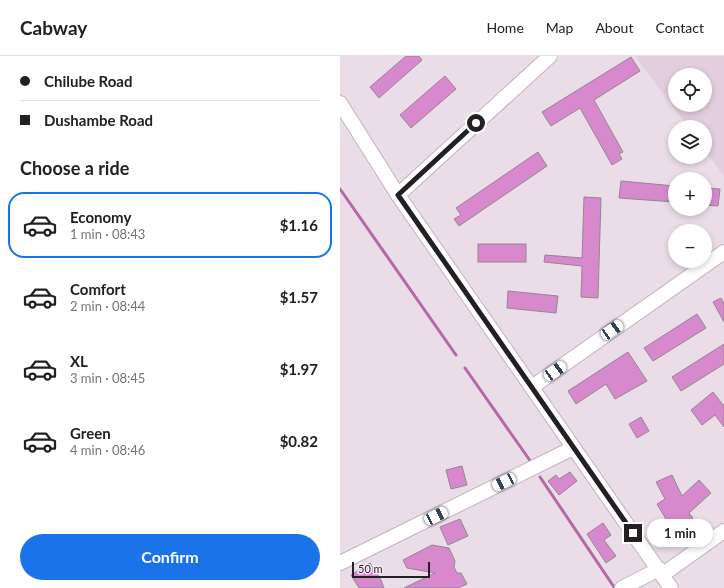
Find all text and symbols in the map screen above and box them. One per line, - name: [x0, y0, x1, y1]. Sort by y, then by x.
- text: Cabway: [20, 16, 87, 39]
- text: Home: [486, 19, 524, 36]
- text: Map: [546, 19, 573, 36]
- text: About: [595, 19, 633, 36]
- text: Contact: [655, 19, 704, 36]
- map controls: [668, 68, 712, 268]
- button: locate: [668, 68, 712, 112]
- text: Chilube Road: [44, 72, 132, 90]
- text: Dushambe Road: [44, 111, 153, 129]
- route start: [467, 114, 485, 132]
- button: layers: [668, 120, 712, 164]
- text: Choose a ride: [20, 157, 129, 179]
- button: +: [668, 172, 712, 216]
- icon: car: [22, 207, 58, 243]
- text: Economy: [70, 208, 131, 226]
- text: $1.16: [280, 216, 318, 234]
- button: −: [668, 224, 712, 268]
- text: 1 min · 08:43: [70, 226, 145, 242]
- icon: car: [22, 279, 58, 315]
- text: Comfort: [70, 280, 126, 298]
- text: $1.57: [280, 288, 318, 306]
- text: 2 min · 08:44: [70, 298, 145, 314]
- car: [599, 318, 625, 342]
- icon: car: [22, 351, 58, 387]
- text: XL: [70, 352, 88, 370]
- car: [542, 359, 568, 383]
- text: $1.97: [280, 360, 318, 378]
- text: 3 min · 08:45: [70, 370, 145, 386]
- icon: car: [22, 423, 58, 459]
- text: Green: [70, 424, 111, 442]
- text: $0.82: [280, 432, 318, 450]
- text: 4 min · 08:46: [70, 442, 145, 458]
- car: [491, 471, 517, 493]
- car: [423, 505, 449, 527]
- callout: 1 min: [647, 519, 713, 547]
- route end: [624, 524, 642, 542]
- text: 1 min: [664, 525, 696, 541]
- button: Confirm: [20, 534, 320, 580]
- scale bar: [352, 560, 430, 579]
- text: 50 m: [358, 562, 383, 575]

